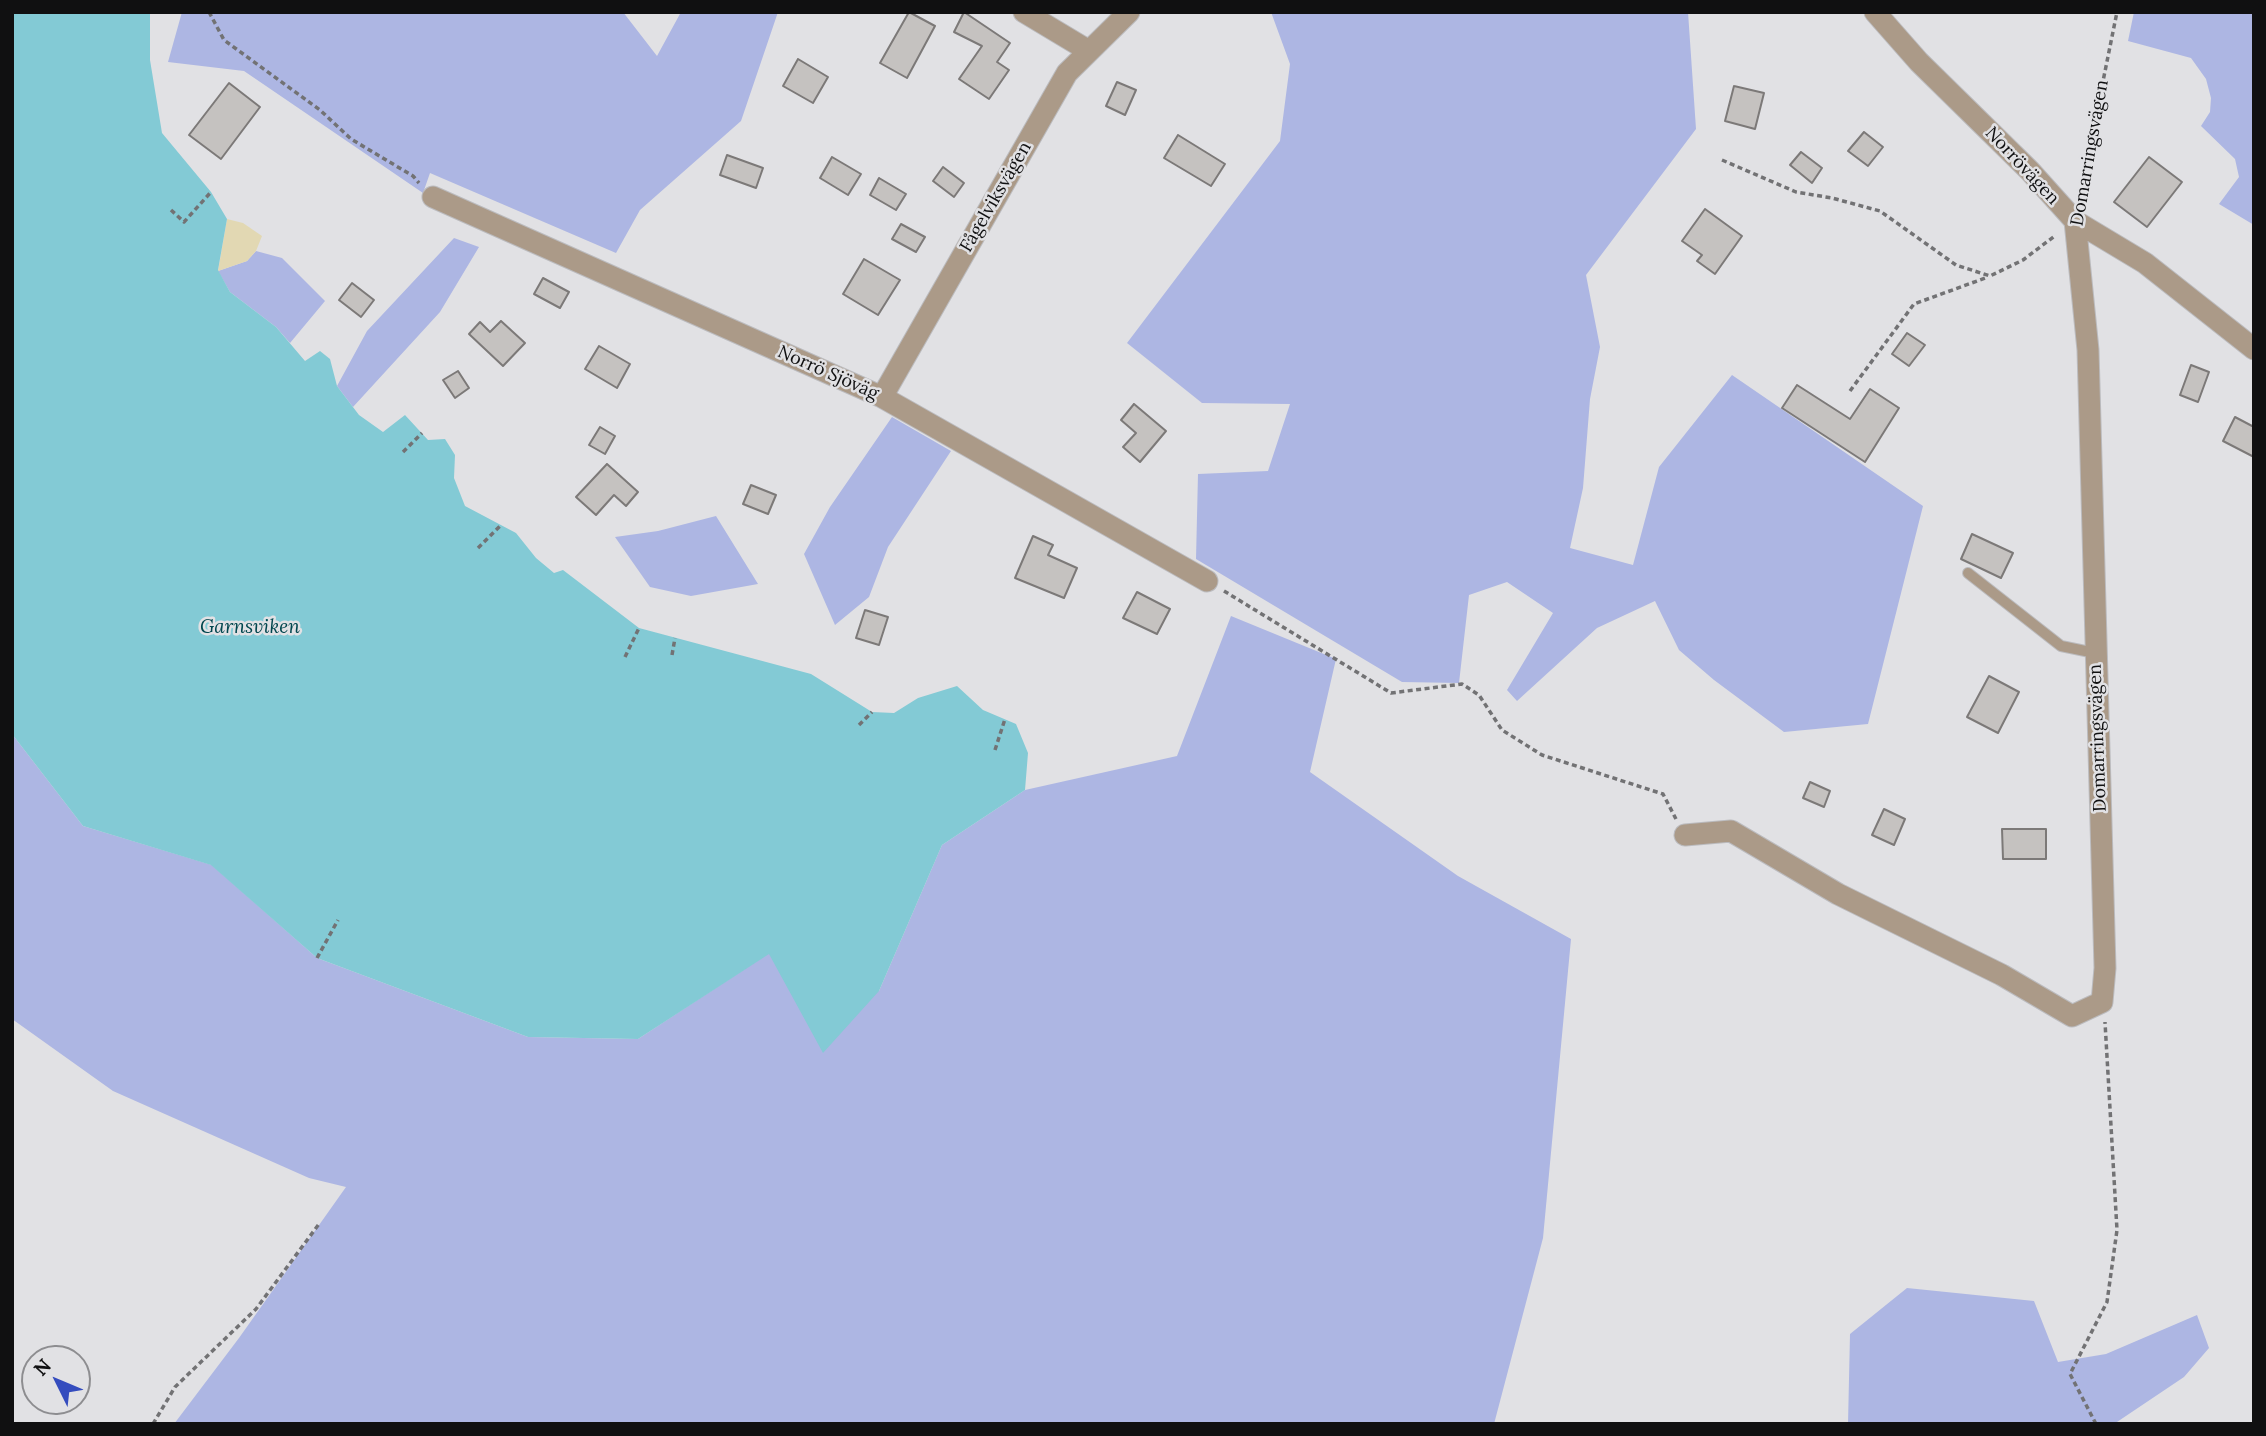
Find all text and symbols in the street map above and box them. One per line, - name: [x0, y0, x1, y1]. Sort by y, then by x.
- street label: Domarringsvägen: [2067, 78, 2113, 228]
- street label: Norrövägen: [1980, 123, 2064, 209]
- street label: Fågelviksvägen: [956, 138, 1036, 256]
- street label: Norrö Sjöväg: [774, 341, 882, 405]
- water label: Garnsviken: [200, 617, 300, 639]
- street label: Domarringsvägen: [2085, 664, 2111, 812]
- north arrow: [21, 1345, 91, 1415]
- text: N: [28, 1353, 56, 1381]

